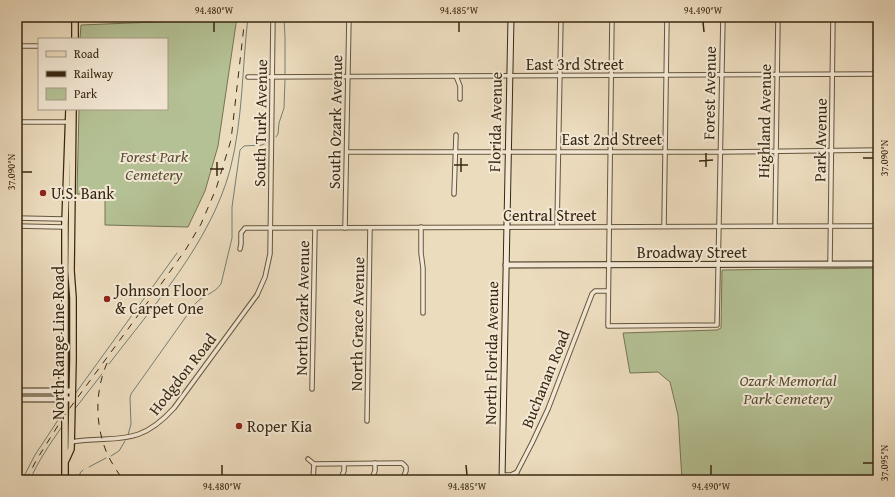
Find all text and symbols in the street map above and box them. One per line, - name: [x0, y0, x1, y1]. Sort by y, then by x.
- text: 94.480°W: [195, 3, 234, 18]
- text: 94.485°W: [440, 3, 479, 18]
- text: 94.490°W: [684, 3, 723, 18]
- legend: [38, 38, 168, 110]
- text: Road: [74, 45, 100, 62]
- street label: Forest Avenue: [696, 46, 722, 140]
- street label: East 3rd Street: [526, 52, 624, 76]
- street label: South Ozark Avenue: [322, 55, 348, 189]
- street label: South Turk Avenue: [247, 59, 273, 187]
- street label: Highland Avenue: [751, 64, 777, 178]
- text: Railway: [74, 65, 113, 82]
- street label: Florida Avenue: [482, 72, 508, 172]
- text: Park: [74, 85, 98, 102]
- street label: Park Avenue: [807, 98, 833, 182]
- street label: East 2nd Street: [562, 127, 663, 151]
- text: 37.090°N: [877, 139, 892, 176]
- park label: Forest Park Cemetery: [119, 144, 189, 186]
- text: 37.090°N: [4, 153, 19, 190]
- place label: U.S. Bank: [51, 181, 115, 205]
- marker: U.S. Bank: [38, 188, 48, 198]
- street label: Central Street: [503, 203, 597, 227]
- street label: North Ozark Avenue: [289, 240, 315, 376]
- street label: Broadway Street: [637, 240, 748, 264]
- street label: North Grace Avenue: [344, 257, 370, 391]
- street label: North Range Line Road: [46, 266, 70, 420]
- place label: Johnson Floor & Carpet One: [113, 278, 209, 320]
- street label: North Florida Avenue: [478, 281, 504, 425]
- marker: Johnson Floor & Carpet One: [102, 294, 112, 304]
- street label: Buchanan Road: [514, 326, 576, 432]
- street label: Hodgdon Road: [142, 328, 222, 420]
- park label: Ozark Memorial Park Cemetery: [739, 368, 837, 410]
- place label: Roper Kia: [247, 414, 313, 438]
- marker: Roper Kia: [234, 421, 244, 431]
- text: 37.095°N: [877, 444, 892, 481]
- text: 94.480°W: [203, 479, 242, 494]
- text: 94.485°W: [448, 479, 487, 494]
- text: 94.490°W: [692, 479, 731, 494]

